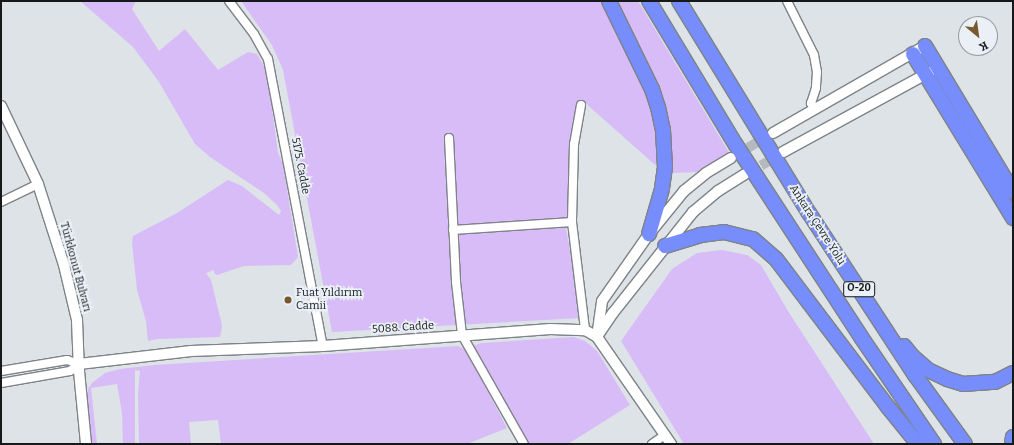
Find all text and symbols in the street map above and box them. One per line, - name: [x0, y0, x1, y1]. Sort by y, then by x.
- north arrow: [958, 16, 998, 56]
- text: K: [977, 38, 990, 54]
- street label: 5175. Cadde: [288, 136, 312, 196]
- street label: Ankara Çevre Yolu: [786, 182, 848, 268]
- street label: Türkkonut Bulvarı: [57, 221, 93, 313]
- road number: O-20: [843, 281, 875, 297]
- place label: Fuat Yıldırım Camii: [296, 287, 362, 313]
- marker: Fuat Yıldırım Camii: [283, 295, 293, 305]
- street label: 5088. Cadde: [372, 319, 434, 337]

